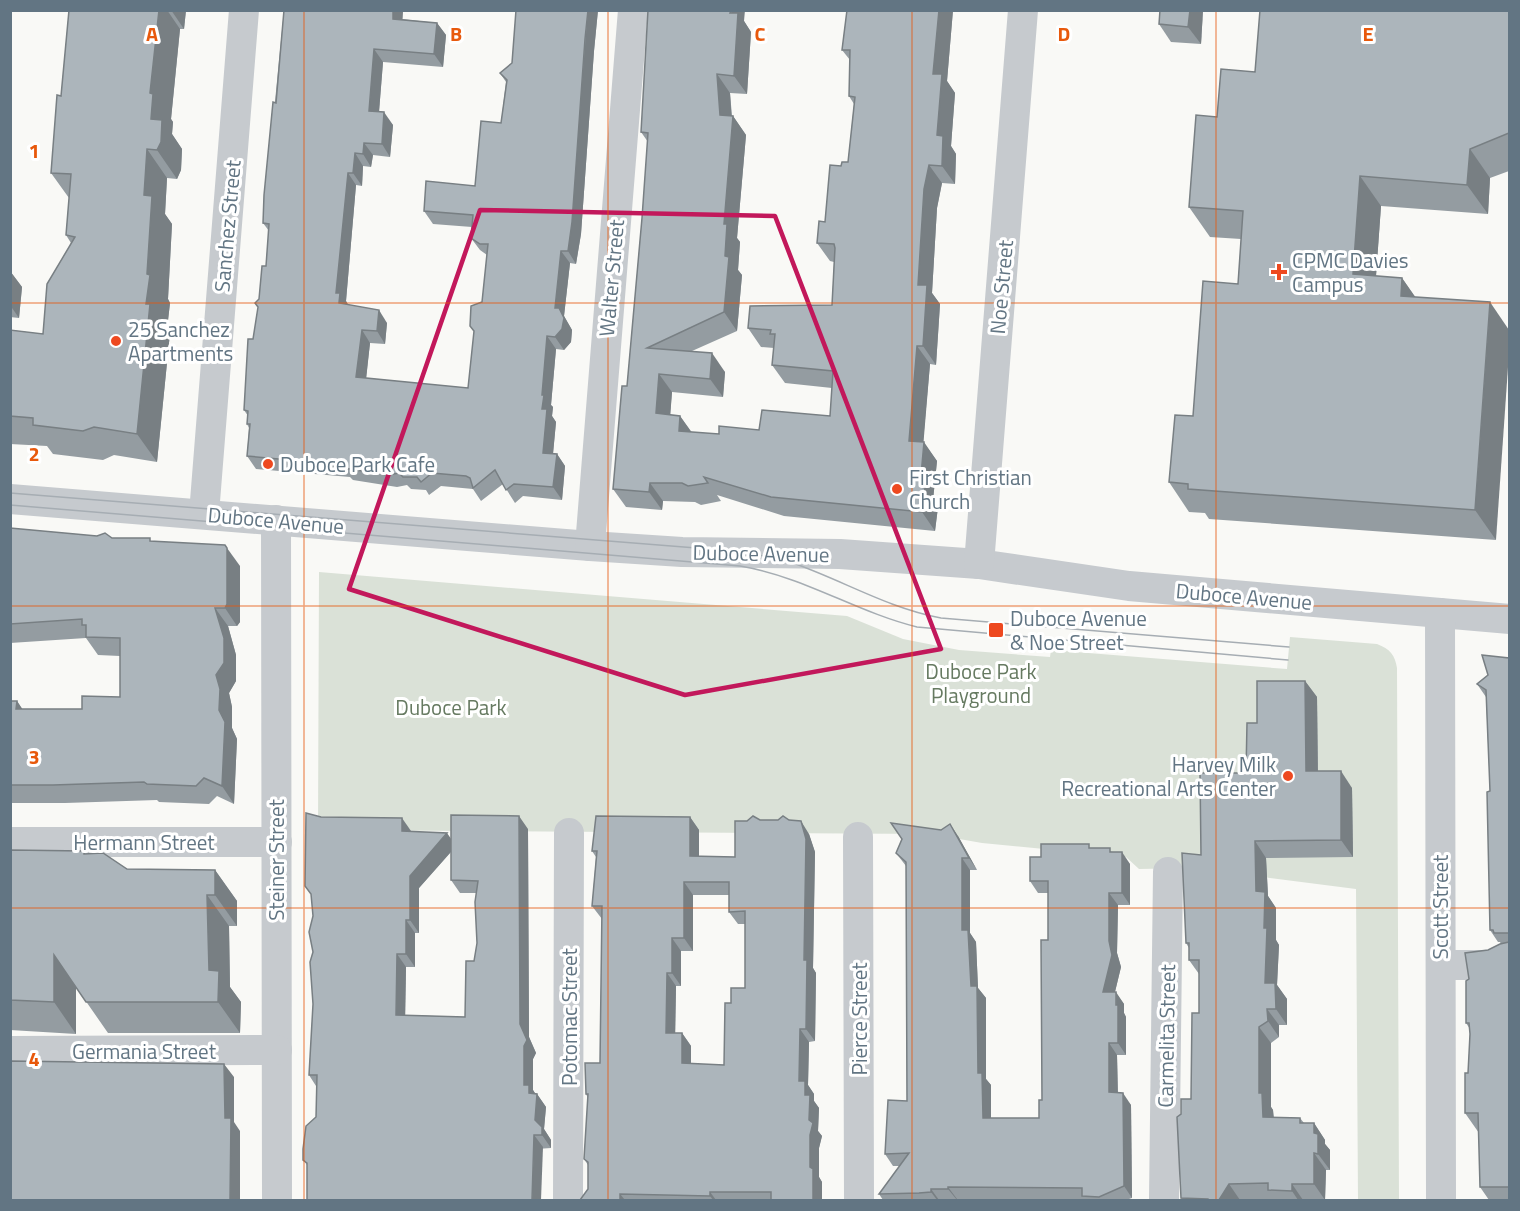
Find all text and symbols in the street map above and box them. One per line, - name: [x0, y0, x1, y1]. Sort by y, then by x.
- text: A: [146, 18, 158, 49]
- text: B: [450, 18, 462, 49]
- text: C: [755, 18, 766, 49]
- text: D: [1058, 18, 1070, 49]
- text: E: [1362, 18, 1374, 49]
- text: 1: [28, 135, 40, 166]
- street label: Sanchez Street: [205, 158, 249, 293]
- street label: Walter Street: [590, 217, 632, 338]
- street label: Noe Street: [981, 238, 1021, 335]
- place label: CPMC Davies Campus: [1292, 244, 1409, 300]
- marker: CPMC Davies Campus: [1270, 263, 1288, 281]
- place label: 25 Sanchez Apartments: [128, 313, 233, 369]
- marker: 25 Sanchez Apartments: [109, 334, 123, 348]
- text: 2: [28, 438, 40, 469]
- place label: Duboce Park Cafe: [280, 448, 435, 480]
- marker: Duboce Park Cafe: [261, 457, 275, 471]
- place label: First Christian Church: [909, 461, 1032, 517]
- marker: First Christian Church: [890, 482, 904, 496]
- street label: Duboce Avenue: [206, 498, 346, 542]
- street label: Duboce Avenue: [692, 536, 830, 570]
- street label: Duboce Avenue: [1174, 574, 1314, 618]
- place label: Duboce Avenue & Noe Street: [1010, 602, 1147, 658]
- marker: Duboce Avenue & Noe Street: [987, 621, 1005, 639]
- park label: Duboce Park Playground: [925, 655, 1037, 711]
- park label: Duboce Park: [395, 691, 507, 723]
- text: 3: [28, 741, 40, 772]
- place label: Harvey Milk Recreational Arts Center: [1061, 748, 1276, 804]
- marker: Harvey Milk Recreational Arts Center: [1281, 769, 1295, 783]
- street label: Steiner Street: [260, 799, 292, 921]
- street label: Hermann Street: [73, 826, 215, 858]
- street label: Scott Street: [1424, 854, 1456, 959]
- street label: Potomac Street: [553, 947, 585, 1086]
- street label: Pierce Street: [843, 962, 875, 1076]
- street label: Carmelita Street: [1149, 963, 1183, 1108]
- street label: Germania Street: [72, 1035, 217, 1067]
- text: 4: [28, 1043, 40, 1074]

